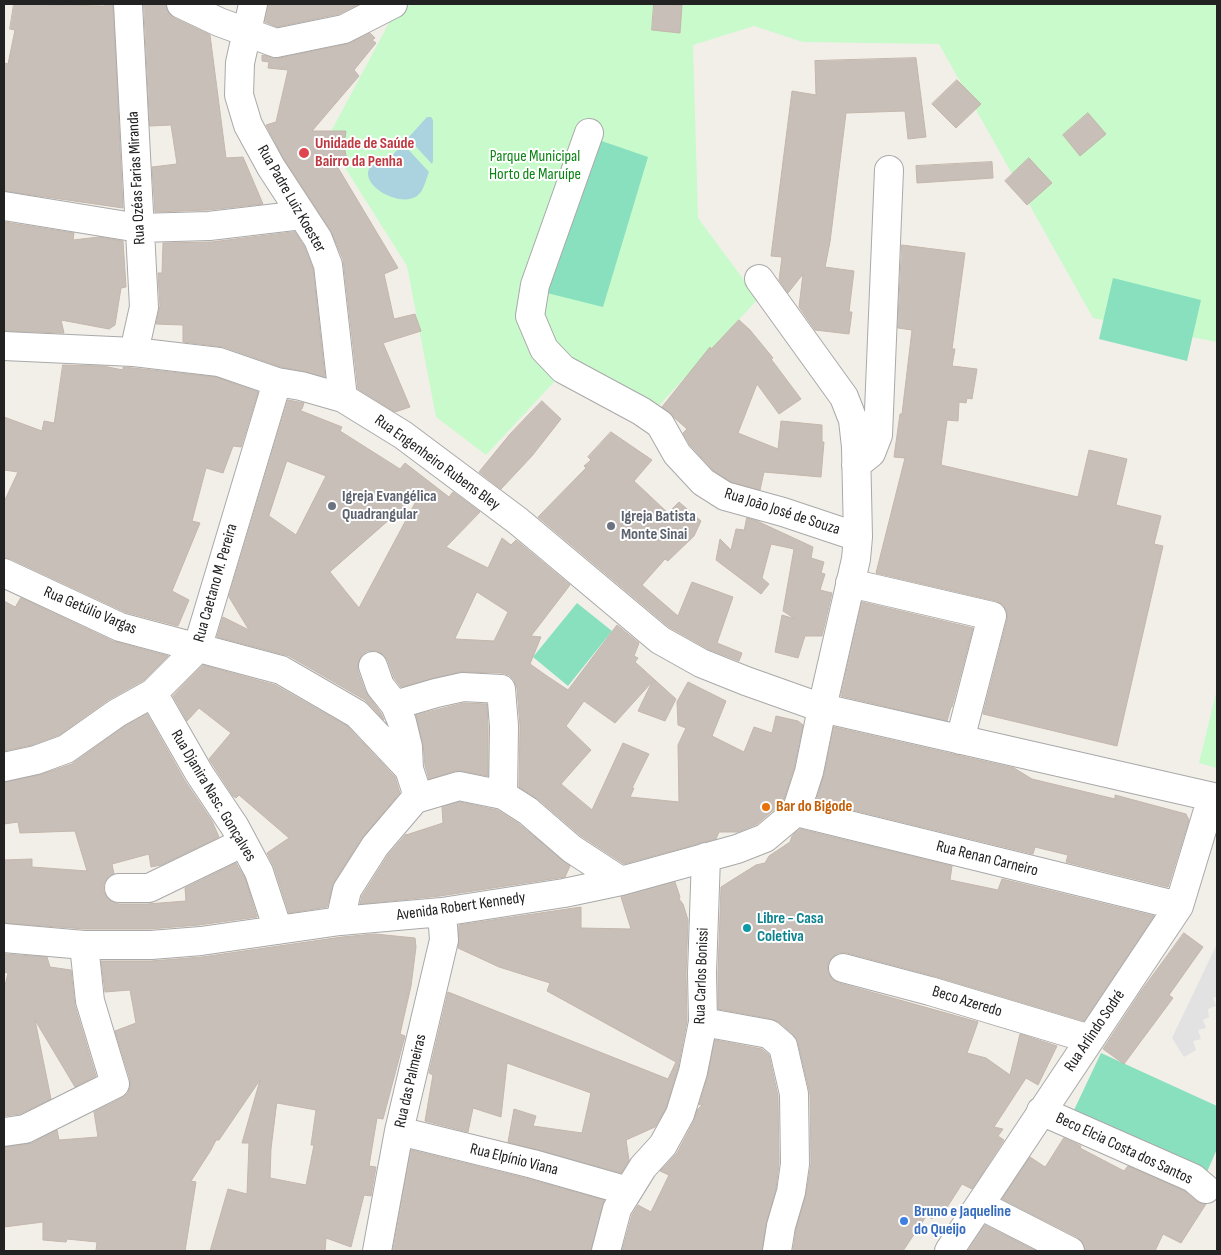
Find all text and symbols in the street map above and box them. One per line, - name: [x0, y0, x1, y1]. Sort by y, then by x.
- street label: Rua Ozéas Farias Miranda: [124, 111, 150, 245]
- place label: Unidade de Saúde Bairro da Penha: [315, 134, 414, 172]
- street label: Rua Padre Luiz Koester: [252, 142, 330, 256]
- marker: Unidade de Saúde Bairro da Penha: [297, 146, 311, 160]
- park label: Parque Municipal Horto de Maruípe: [489, 147, 581, 185]
- street label: Rua Engenheiro Rubens Bley: [370, 411, 504, 515]
- street label: Rua João José de Souza: [722, 484, 842, 540]
- place label: Igreja Evangélica Quadrangular: [342, 487, 437, 525]
- marker: Igreja Evangélica Quadrangular: [326, 500, 338, 512]
- place label: Igreja Batista Monte Sinai: [621, 507, 696, 545]
- marker: Igreja Batista Monte Sinai: [605, 520, 617, 532]
- street label: Rua Caetano M. Pereira: [190, 522, 242, 644]
- street label: Rua Getúlio Vargas: [41, 583, 139, 639]
- street label: Rua Djanira Nasc. Gonçalves: [166, 727, 260, 865]
- place label: Bar do Bigode: [776, 797, 852, 817]
- marker: Bar do Bigode: [760, 801, 772, 813]
- street label: Rua Renan Carneiro: [934, 837, 1040, 881]
- street label: Avenida Robert Kennedy: [395, 888, 527, 926]
- place label: Libre - Casa Coletiva: [757, 909, 823, 947]
- marker: Libre - Casa Coletiva: [741, 922, 753, 934]
- street label: Rua Carlos Bonissi: [691, 927, 713, 1025]
- street label: Beco Azeredo: [930, 982, 1004, 1022]
- street label: Rua Arlindo Sodré: [1061, 986, 1129, 1076]
- street label: Rua das Palmeiras: [391, 1032, 431, 1130]
- street label: Beco Elcia Costa dos Santos: [1052, 1109, 1196, 1189]
- street label: Rua Elpínio Viana: [468, 1140, 560, 1180]
- place label: Bruno e Jaqueline do Queijo: [914, 1202, 1011, 1240]
- marker: Bruno e Jaqueline do Queijo: [898, 1215, 910, 1227]

